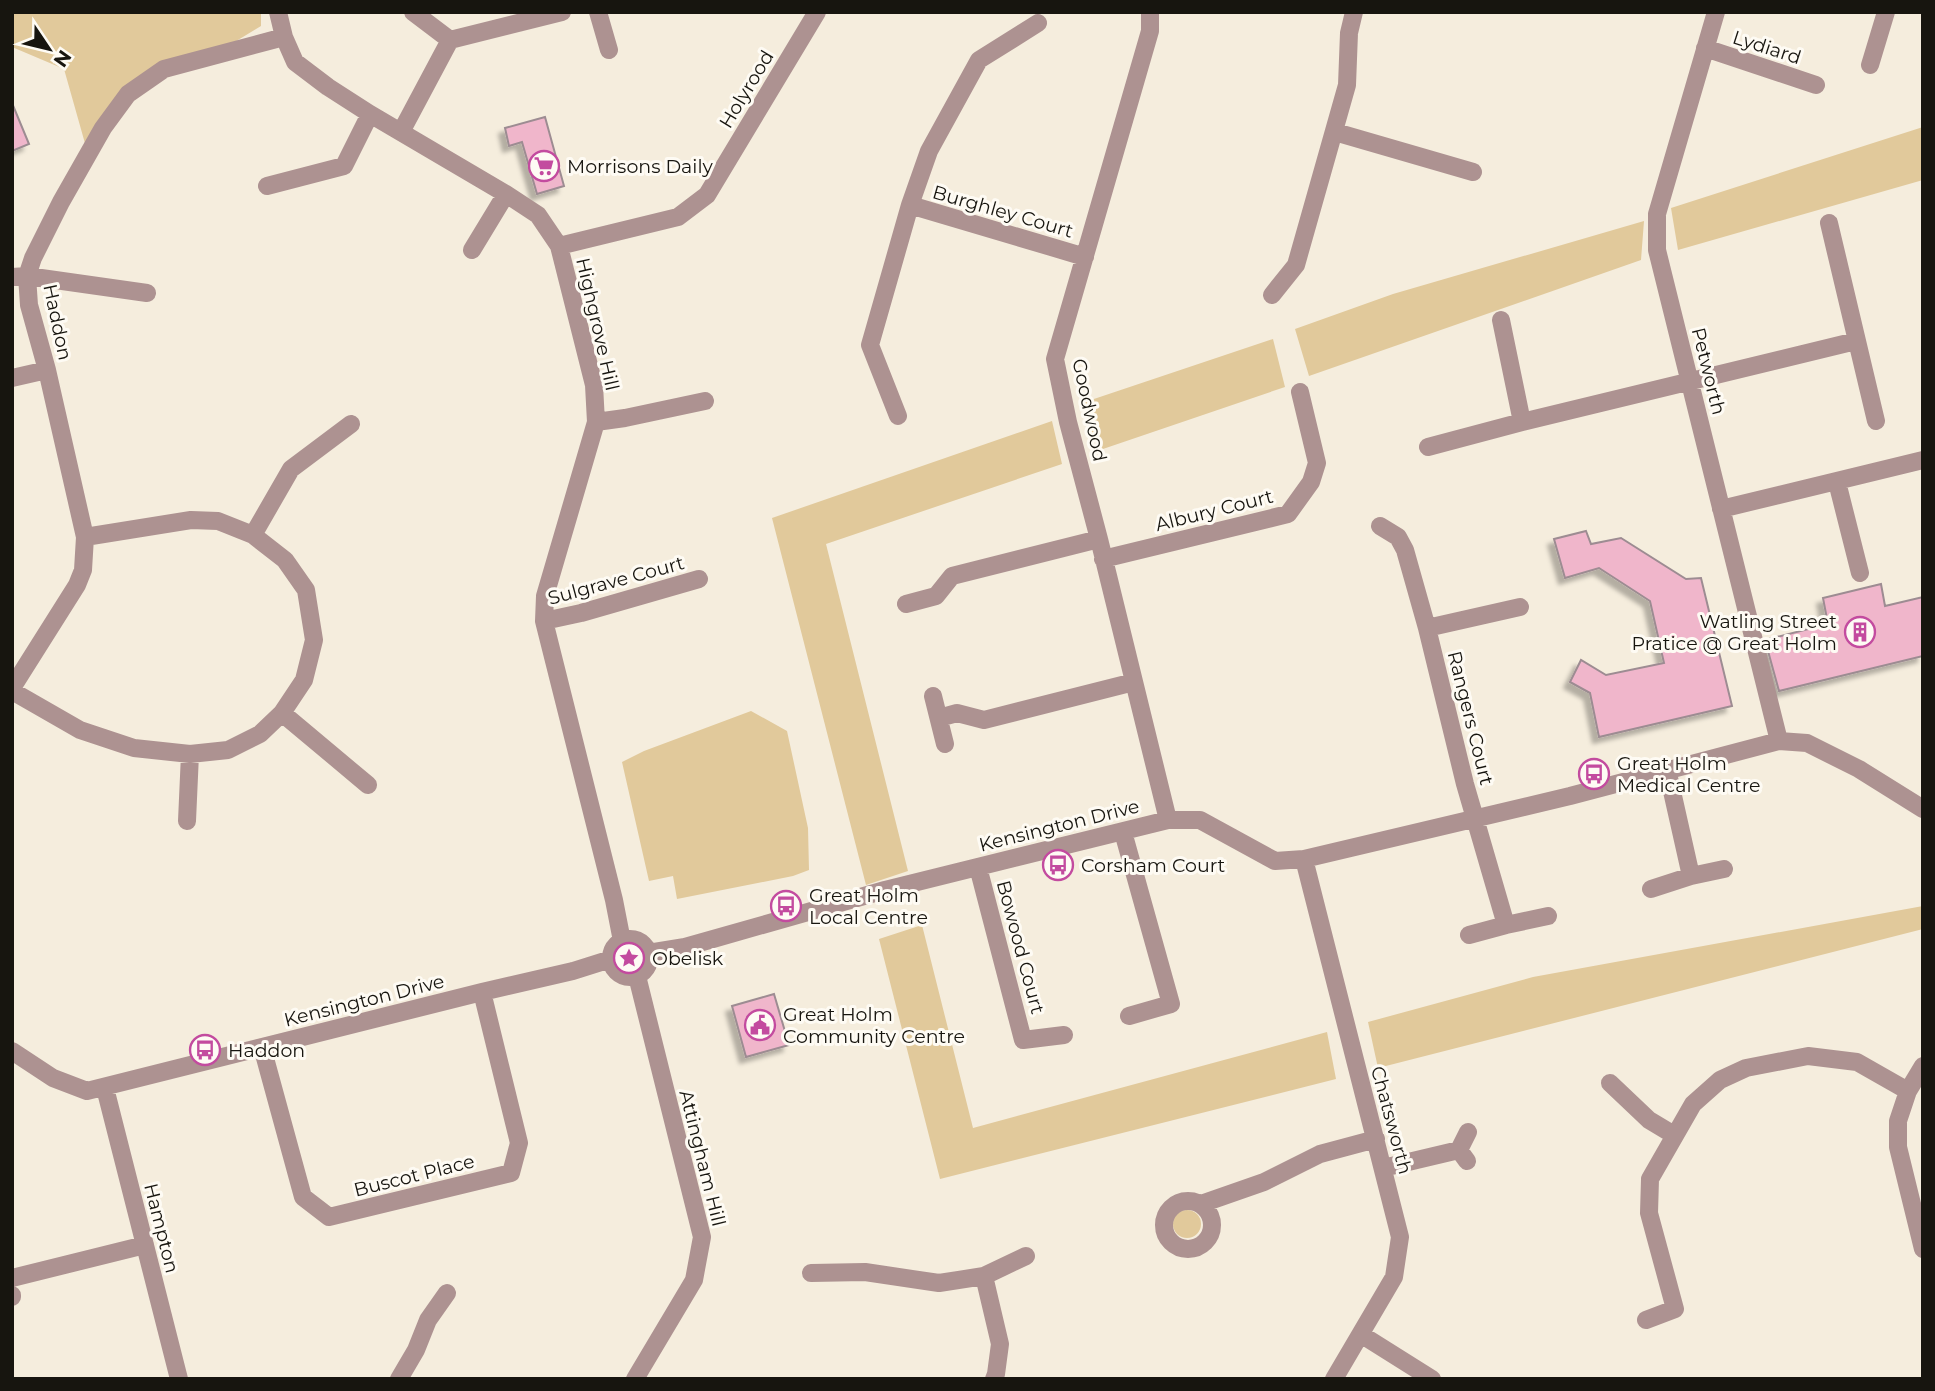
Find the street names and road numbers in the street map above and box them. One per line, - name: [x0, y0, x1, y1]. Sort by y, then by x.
- street label: Lydiard: [1730, 26, 1804, 69]
- street label: Holyrood: [714, 46, 779, 132]
- street label: Burghley Court: [930, 180, 1076, 243]
- street label: Highgrove Hill: [571, 255, 624, 393]
- street label: Haddon: [38, 282, 77, 362]
- street label: Petworth: [1687, 325, 1730, 417]
- street label: Goodwood: [1067, 357, 1112, 464]
- street label: Albury Court: [1153, 485, 1276, 536]
- street label: Sulgrave Court: [545, 551, 687, 610]
- street label: Rangers Court: [1443, 649, 1498, 788]
- street label: Kensington Drive: [977, 794, 1142, 857]
- street label: Bowood Court: [992, 878, 1049, 1017]
- street label: Kensington Drive: [282, 969, 447, 1032]
- street label: Chatsworth: [1366, 1063, 1417, 1177]
- street label: Attingham Hill: [674, 1088, 731, 1229]
- street label: Buscot Place: [351, 1149, 477, 1202]
- street label: Hampton: [139, 1181, 184, 1275]

